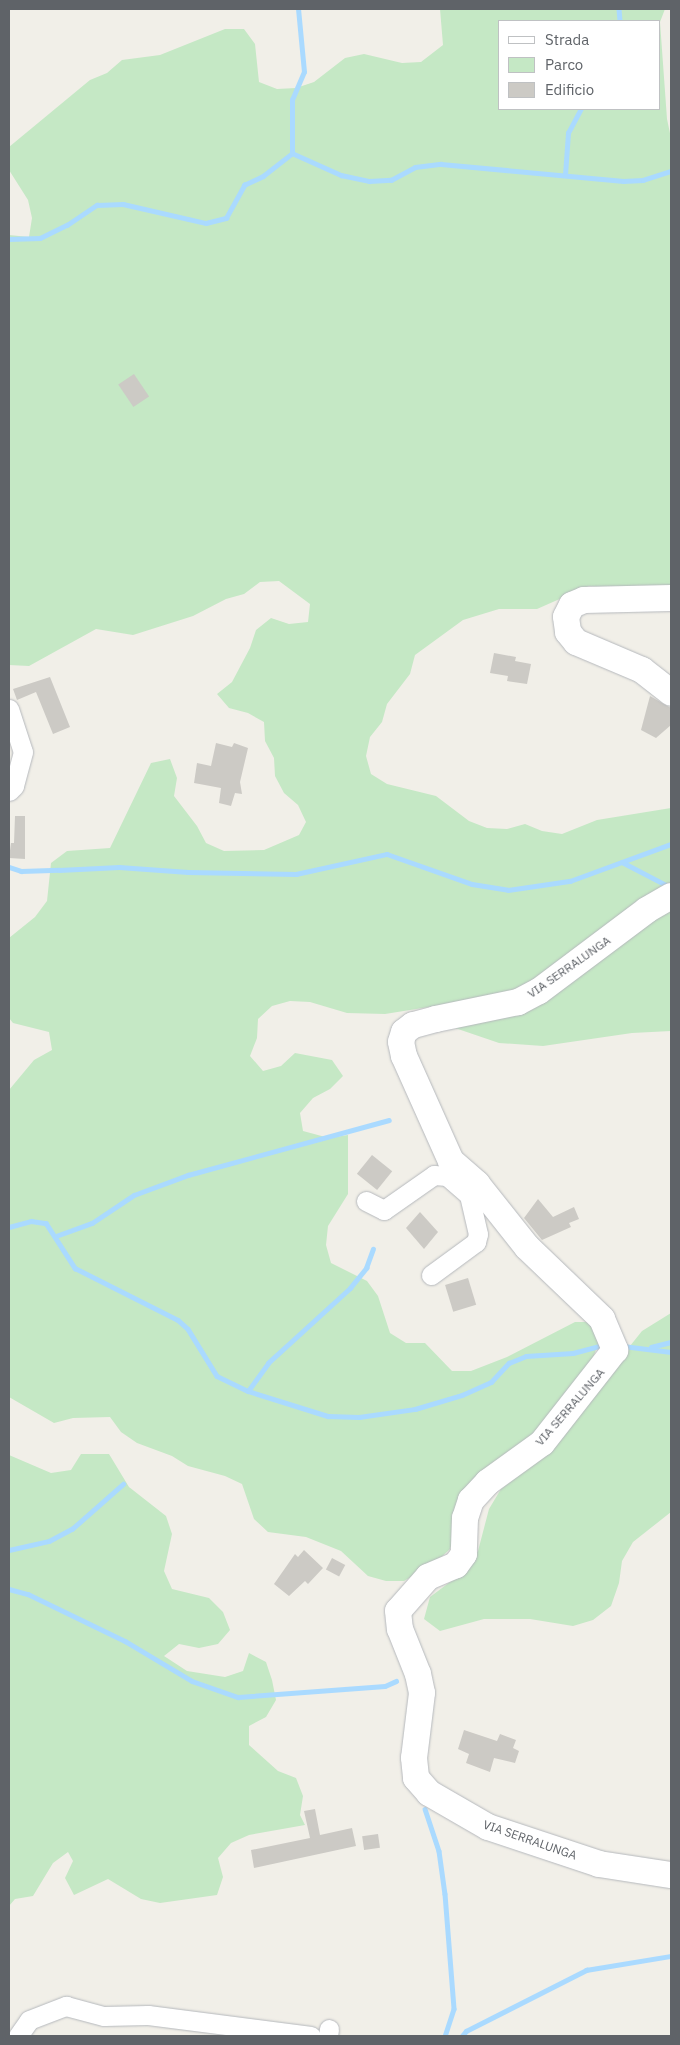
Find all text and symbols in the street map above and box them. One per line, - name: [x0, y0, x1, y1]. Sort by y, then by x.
- legend: [498, 20, 660, 110]
- text: Strada: [545, 30, 589, 49]
- text: Parco: [545, 55, 583, 74]
- text: Edificio: [545, 80, 594, 99]
- street label: VIA SERRALUNGA: [525, 933, 613, 1001]
- street label: VIA SERRALUNGA: [532, 1365, 608, 1449]
- street label: VIA SERRALUNGA: [481, 1817, 579, 1863]

